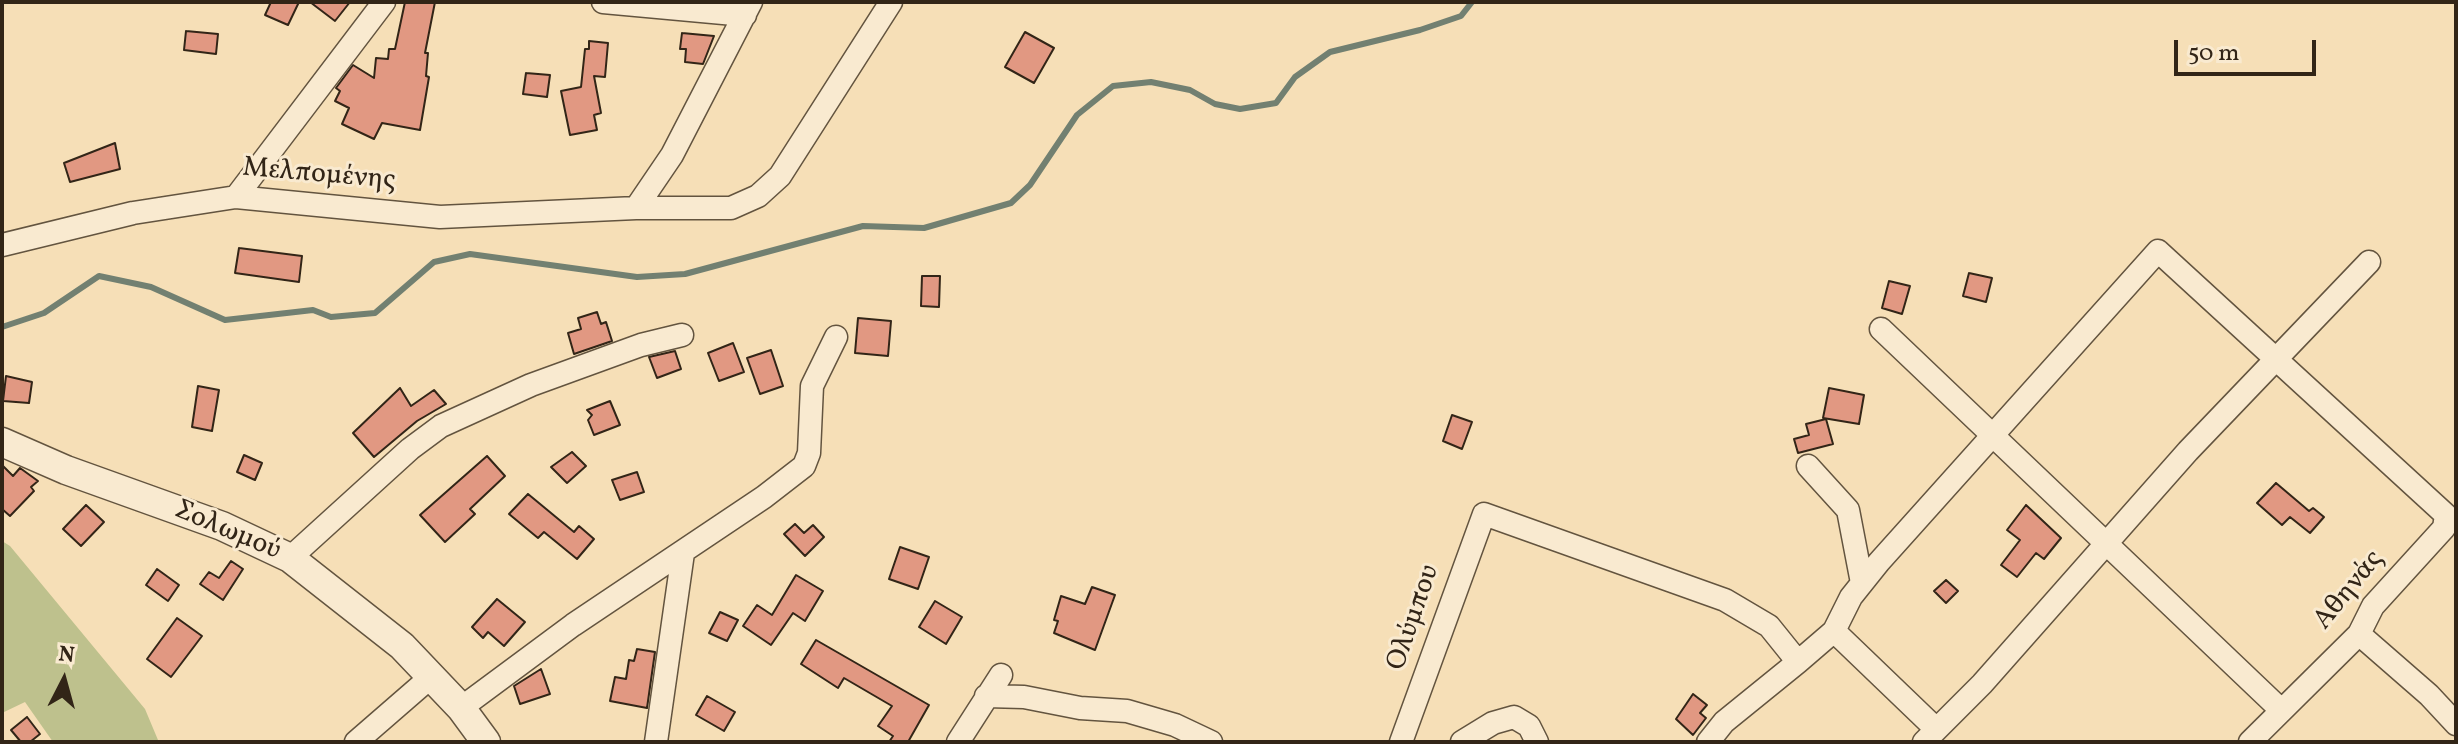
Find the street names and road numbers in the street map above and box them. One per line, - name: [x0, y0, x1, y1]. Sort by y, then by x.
- street label: Μελπομένης: [241, 153, 397, 199]
- street label: Σολωμού: [169, 495, 285, 569]
- street label: Αθηνάς: [2308, 544, 2392, 638]
- street label: Ολύμπου: [1381, 561, 1449, 675]

